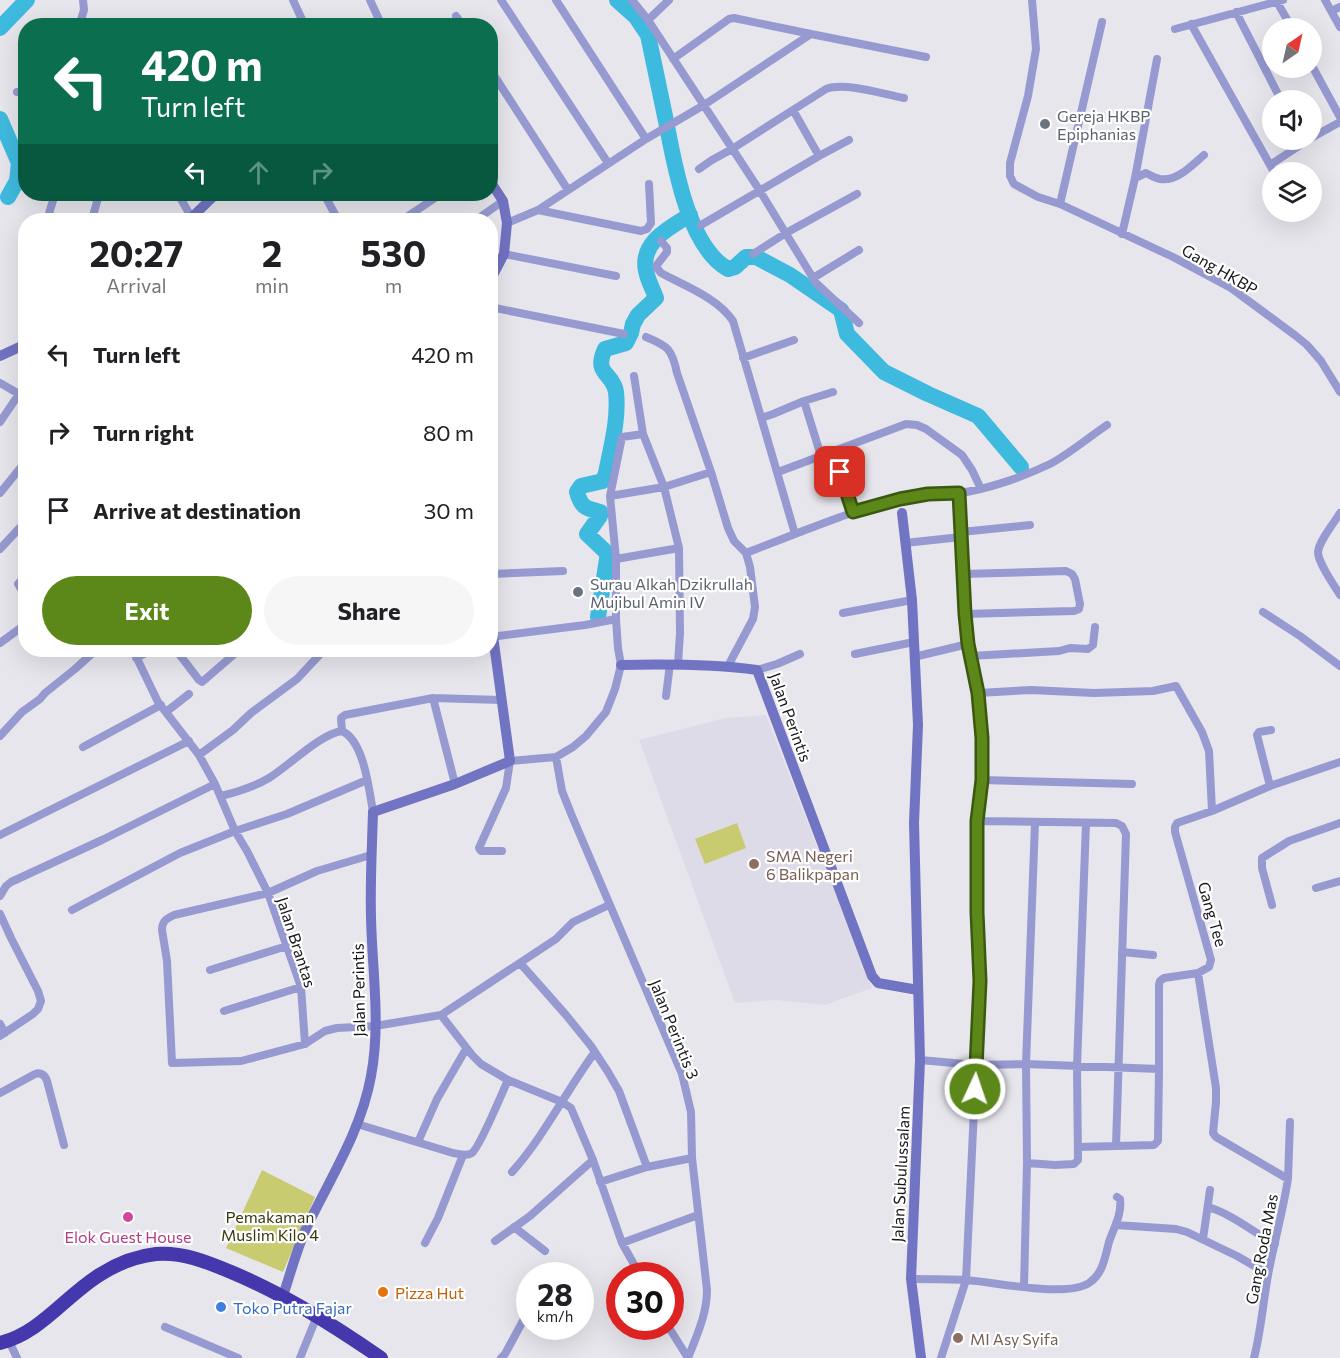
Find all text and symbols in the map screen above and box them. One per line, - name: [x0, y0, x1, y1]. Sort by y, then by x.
- north arrow: [1262, 18, 1322, 78]
- map controls: [1262, 18, 1322, 222]
- text: 420 m: [141, 38, 263, 90]
- icon: left: [42, 42, 120, 120]
- text: Turn left: [141, 90, 245, 123]
- button: sound: [1262, 90, 1322, 150]
- place label: Gereja HKBP Epiphanias: [1057, 106, 1150, 143]
- marker: Gereja HKBP Epiphanias: [1038, 117, 1052, 131]
- icon: left: [179, 156, 212, 189]
- icon: ahead: [242, 156, 275, 189]
- icon: right: [305, 156, 338, 189]
- button: layers: [1262, 162, 1322, 222]
- text: 20:27: [90, 230, 183, 274]
- text: 2: [262, 230, 282, 274]
- text: 530: [361, 230, 426, 274]
- street label: Gang HKBP: [1179, 240, 1261, 298]
- text: Arrival: [106, 273, 167, 297]
- text: min: [255, 273, 289, 297]
- text: m: [385, 273, 402, 297]
- icon: left: [42, 338, 75, 371]
- text: Turn left: [93, 341, 180, 368]
- text: 420 m: [411, 341, 474, 368]
- icon: right: [42, 416, 75, 449]
- text: Turn right: [93, 419, 194, 446]
- text: 80 m: [423, 419, 474, 446]
- pin: [814, 446, 865, 497]
- icon: arrive: [823, 455, 856, 488]
- icon: arrive: [42, 494, 75, 527]
- text: Arrive at destination: [93, 497, 301, 524]
- text: 30 m: [424, 497, 474, 524]
- place label: Surau Alkah Dzikrullah Mujibul Amin IV: [590, 574, 753, 611]
- button: Exit: [42, 576, 252, 645]
- button: Share: [264, 576, 474, 645]
- marker: Surau Alkah Dzikrullah Mujibul Amin IV: [571, 585, 585, 599]
- street label: Jalan Perintis: [766, 670, 816, 764]
- place label: SMA Negeri 6 Balikpapan: [766, 846, 859, 883]
- marker: SMA Negeri 6 Balikpapan: [747, 857, 761, 871]
- street label: Gang Tee: [1195, 879, 1231, 949]
- street label: Jalan Brantas: [273, 894, 321, 990]
- street label: Jalan Perintis: [348, 943, 368, 1037]
- street label: Jalan Perintis 3: [646, 976, 704, 1082]
- position arrow: [943, 1057, 1007, 1121]
- street label: Jalan Subulussalam: [887, 1105, 913, 1243]
- street label: Gang Roda Mas: [1241, 1192, 1281, 1306]
- park label: Pemakaman Muslim Kilo 4: [221, 1207, 319, 1244]
- marker: Elok Guest House: [121, 1210, 135, 1224]
- place label: Elok Guest House: [64, 1227, 192, 1246]
- speed limit sign: 30: [606, 1262, 684, 1340]
- text: 28: [537, 1275, 573, 1312]
- place label: Pizza Hut: [395, 1283, 464, 1302]
- marker: Pizza Hut: [376, 1285, 390, 1299]
- place label: Toko Putra Fajar: [233, 1298, 352, 1317]
- marker: Toko Putra Fajar: [214, 1300, 228, 1314]
- text: km/h: [537, 1307, 573, 1325]
- place label: MI Asy Syifa: [970, 1329, 1058, 1348]
- marker: MI Asy Syifa: [951, 1331, 965, 1345]

